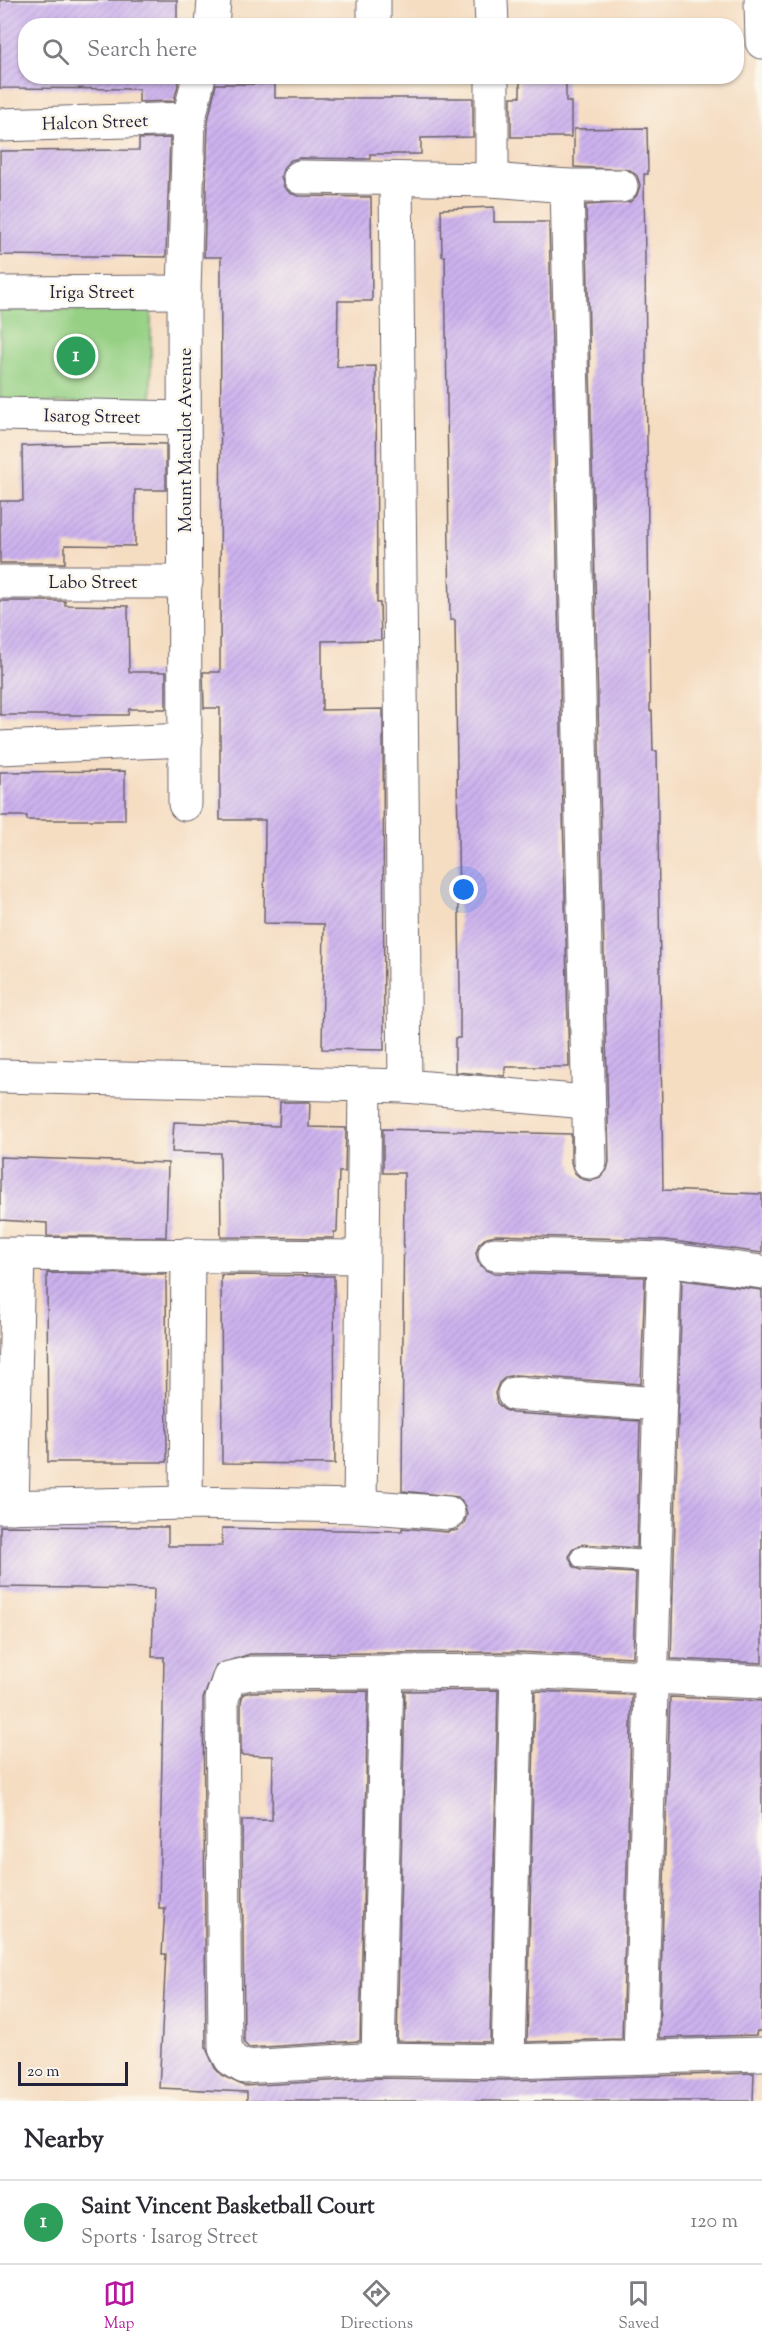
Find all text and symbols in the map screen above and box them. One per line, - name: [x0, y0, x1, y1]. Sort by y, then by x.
- search box: [18, 18, 744, 84]
- icon: search: [39, 35, 72, 68]
- text: Search here: [87, 35, 197, 67]
- street label: Halcon Street: [41, 109, 149, 139]
- street label: Iriga Street: [49, 281, 135, 307]
- pin: 1: [56, 334, 96, 378]
- street label: Mount Maculot Avenue: [174, 348, 200, 532]
- street label: Isarog Street: [43, 404, 141, 432]
- street label: Labo Street: [49, 571, 137, 597]
- your location: [449, 875, 478, 904]
- scale bar: [18, 2059, 128, 2086]
- text: 20 m: [27, 2061, 60, 2084]
- text: Nearby: [24, 2122, 104, 2159]
- text: Saint Vincent Basketball Court: [81, 2192, 375, 2224]
- text: 1: [40, 2208, 47, 2237]
- text: 120 m: [690, 2208, 738, 2237]
- text: Sports · Isarog Street: [81, 2224, 258, 2253]
- tab: Map: [103, 2277, 136, 2336]
- tab: Directions: [341, 2277, 413, 2336]
- tab: Saved: [618, 2277, 659, 2336]

